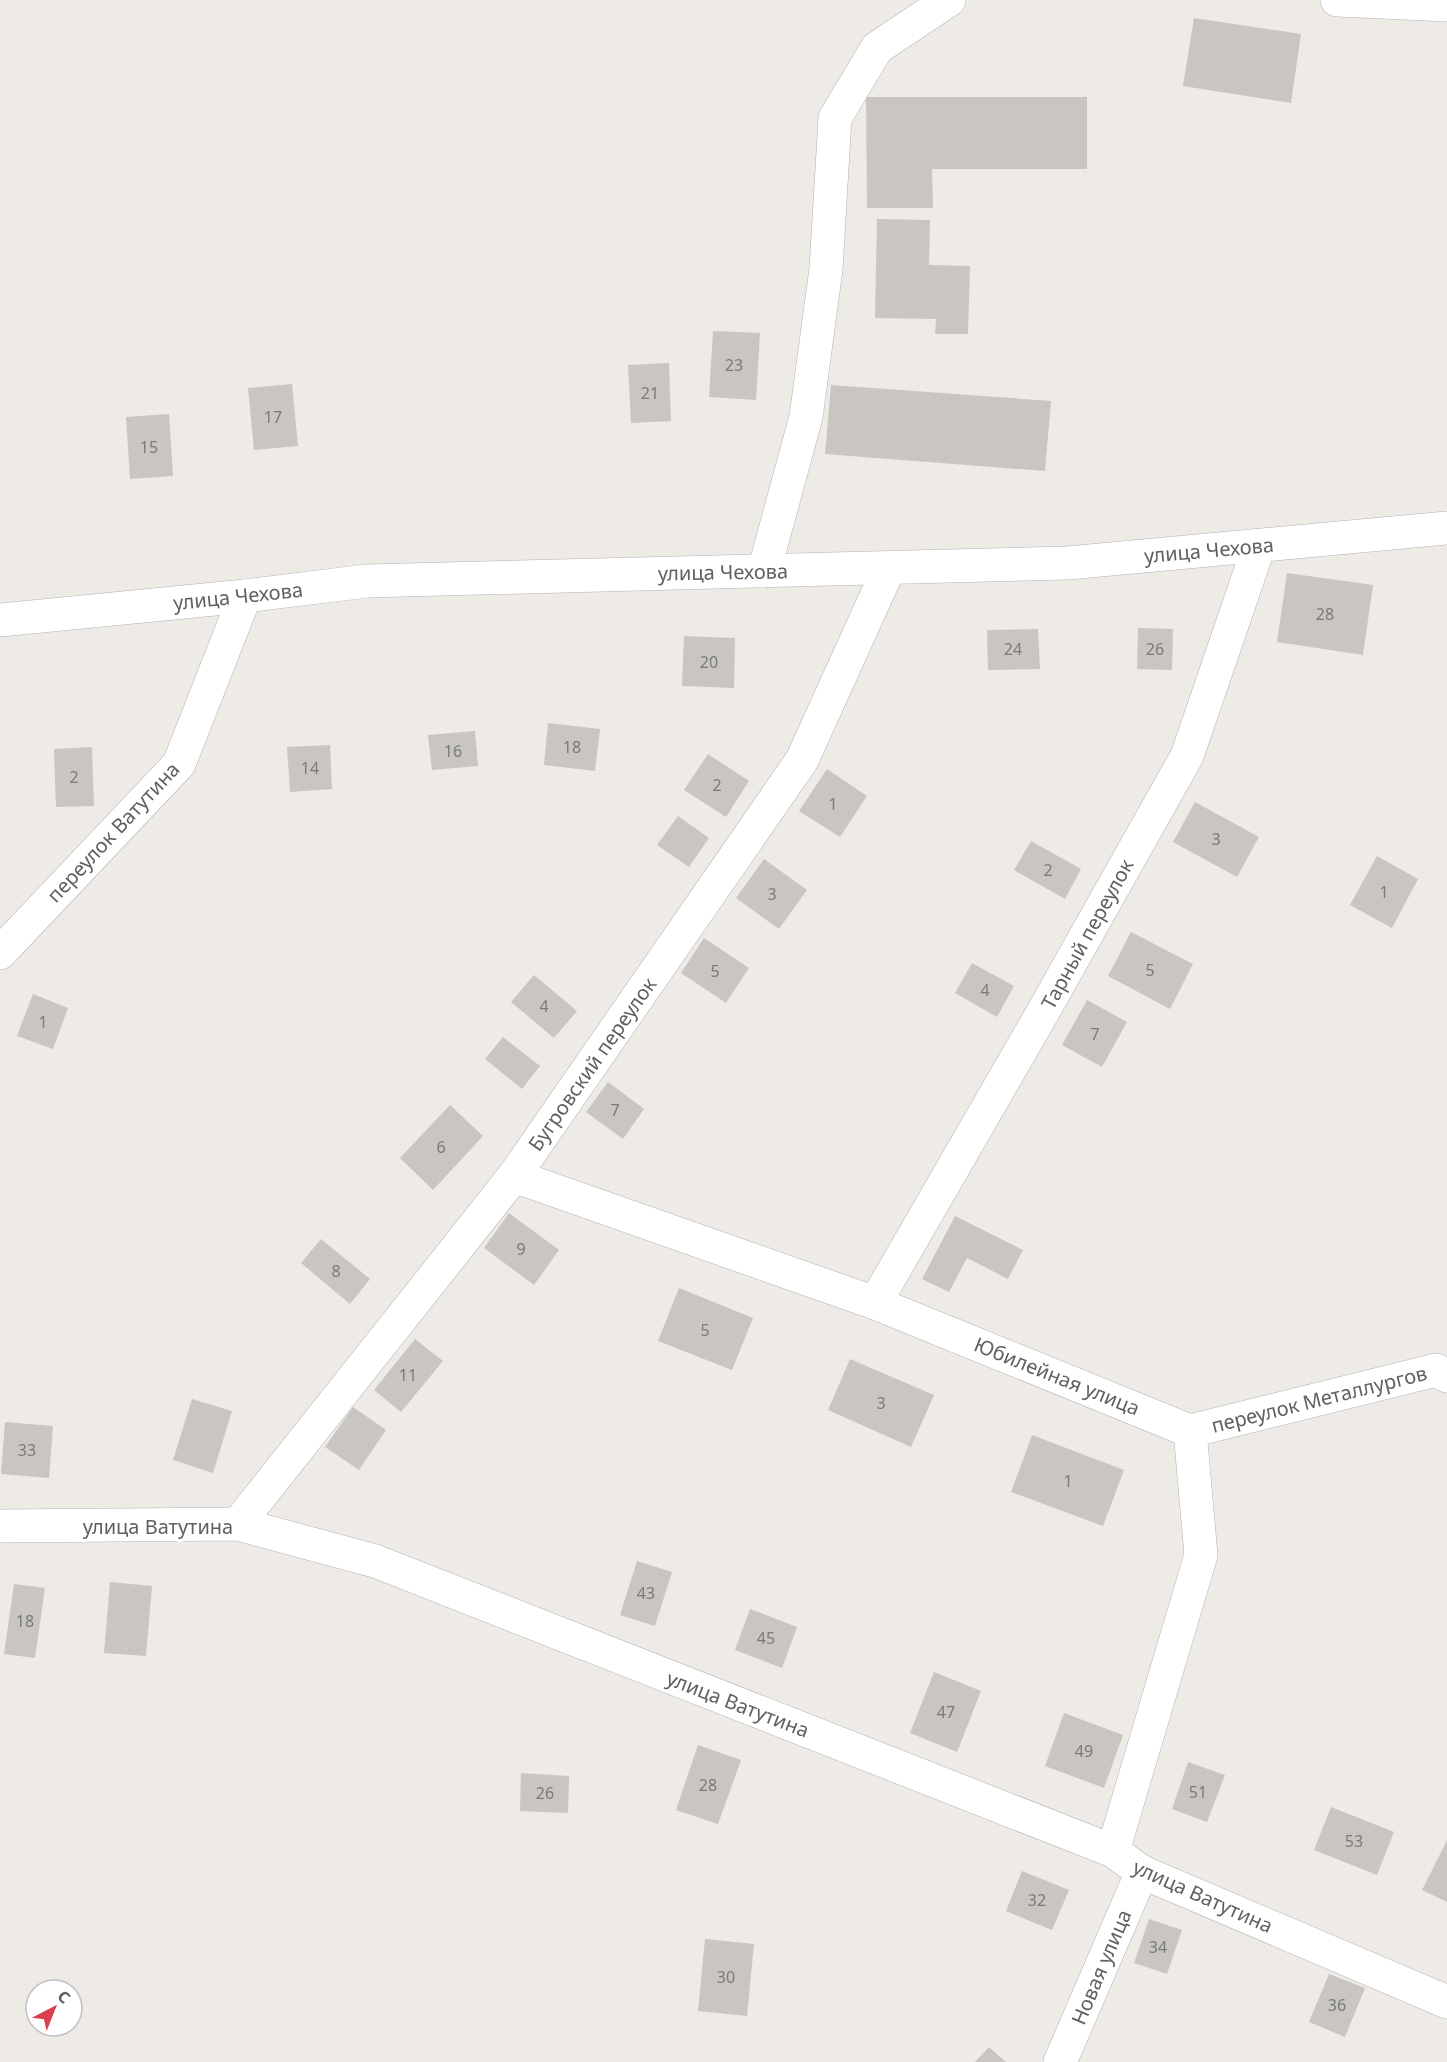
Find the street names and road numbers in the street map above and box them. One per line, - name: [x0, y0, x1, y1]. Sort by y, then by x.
- street label: улица Чехова: [1143, 531, 1275, 569]
- street label: улица Чехова: [658, 557, 788, 587]
- street label: улица Чехова: [172, 576, 304, 616]
- street label: переулок Ватутина: [41, 756, 185, 908]
- street label: Тарный переулок: [1035, 854, 1140, 1014]
- street label: Бугровский переулок: [522, 972, 662, 1156]
- street label: Юбилейная улица: [970, 1330, 1144, 1422]
- street label: переулок Металлургов: [1208, 1359, 1430, 1439]
- street label: улица Ватутина: [83, 1513, 233, 1540]
- street label: улица Ватутина: [663, 1664, 813, 1744]
- street label: улица Ватутина: [1129, 1853, 1277, 1939]
- street label: Новая улица: [1065, 1905, 1137, 2029]

